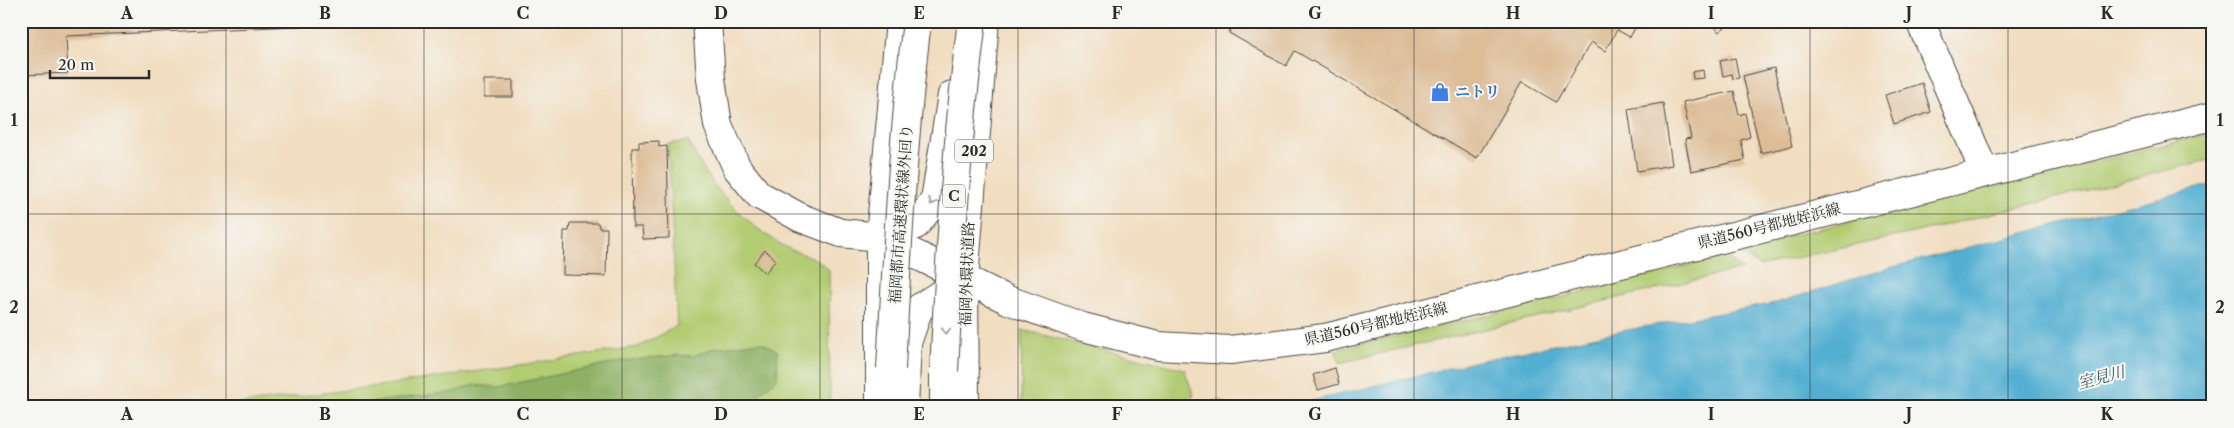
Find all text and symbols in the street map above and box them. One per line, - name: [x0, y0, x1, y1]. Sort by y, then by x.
- text: A: [120, 3, 134, 23]
- text: B: [319, 3, 331, 23]
- text: C: [517, 3, 529, 23]
- text: D: [714, 3, 728, 23]
- text: E: [913, 3, 925, 23]
- text: F: [1112, 3, 1123, 23]
- text: G: [1308, 3, 1322, 23]
- text: H: [1506, 3, 1520, 23]
- text: I: [1708, 3, 1715, 23]
- text: J: [1903, 3, 1912, 23]
- text: K: [2101, 3, 2115, 23]
- scale bar: [50, 48, 149, 80]
- text: 20 m: [58, 55, 94, 74]
- shop icon: ニトリ: [1429, 81, 1451, 103]
- place label: ニトリ: [1455, 82, 1500, 101]
- text: 1: [10, 110, 18, 130]
- text: 1: [2216, 110, 2224, 130]
- street label: 福岡都市高速環状線外回り: [885, 124, 916, 304]
- road number: 202: [955, 140, 993, 162]
- road number: C: [943, 185, 965, 208]
- one-way arrow: [928, 197, 938, 206]
- street label: 県道560号都地姪浜線: [1696, 199, 1842, 252]
- street label: 福岡外環状道路: [955, 221, 978, 327]
- text: 2: [9, 297, 19, 317]
- text: 2: [2215, 297, 2225, 317]
- street label: 県道560号都地姪浜線: [1302, 298, 1449, 349]
- one-way arrow: [941, 328, 952, 336]
- water label: 室見川: [2075, 361, 2129, 393]
- text: A: [120, 404, 134, 424]
- text: B: [319, 404, 331, 424]
- text: C: [517, 404, 529, 424]
- text: D: [714, 404, 728, 424]
- text: E: [913, 404, 925, 424]
- text: F: [1112, 404, 1123, 424]
- text: G: [1308, 404, 1322, 424]
- text: H: [1506, 404, 1520, 424]
- text: I: [1708, 404, 1715, 424]
- text: J: [1903, 404, 1912, 424]
- text: K: [2101, 404, 2115, 424]

